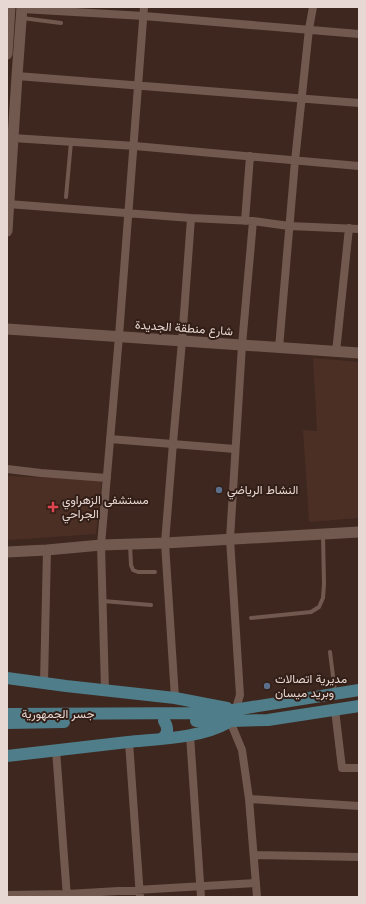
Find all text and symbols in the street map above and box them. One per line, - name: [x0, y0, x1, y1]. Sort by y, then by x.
- street label: شارع منطقة الجديدة: [134, 317, 234, 340]
- place label: النشاط الرياضي: [227, 482, 298, 500]
- marker: النشاط الرياضي: [214, 485, 224, 495]
- place label: مستشفى الزهراوي الجراحي: [62, 492, 149, 524]
- marker: مستشفى الزهراوي الجراحي: [47, 501, 59, 513]
- place label: مديرية اتصالات وبريد ميسان: [275, 671, 347, 701]
- marker: مديرية اتصالات وبريد ميسان: [262, 681, 272, 691]
- street label: جسر الجمهورية: [22, 706, 94, 722]

